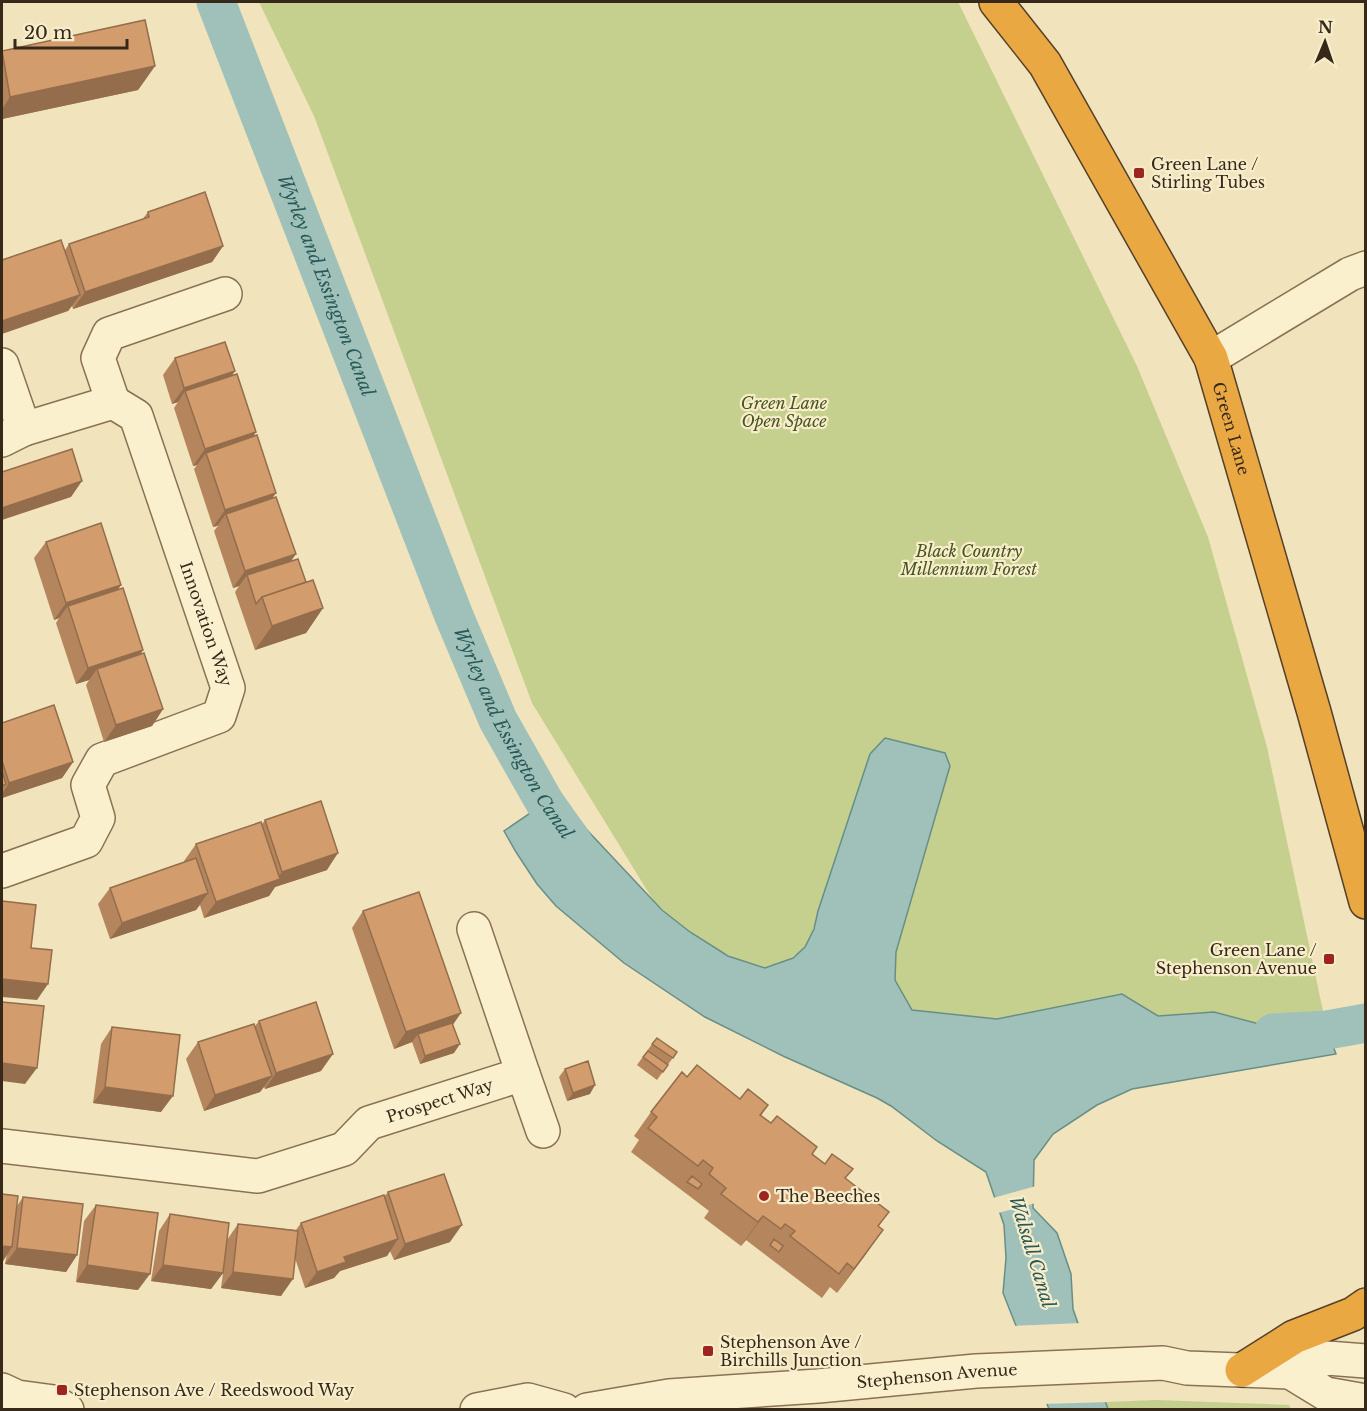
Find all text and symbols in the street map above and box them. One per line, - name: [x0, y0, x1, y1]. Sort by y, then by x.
- scale bar: [15, 12, 128, 50]
- north arrow: [1295, 12, 1355, 72]
- text: N: [1318, 17, 1333, 37]
- text: 20 m: [24, 22, 72, 44]
- place label: Green Lane / Stirling Tubes: [1151, 154, 1265, 192]
- marker: Green Lane / Stirling Tubes: [1132, 166, 1146, 180]
- water label: Wyrley and Essington Canal: [273, 171, 379, 400]
- street label: Green Lane: [1208, 380, 1255, 477]
- park label: Green Lane Open Space: [741, 393, 828, 431]
- park label: Black Country Millennium Forest: [900, 541, 1037, 579]
- street label: Innovation Way: [176, 559, 237, 690]
- water label: Wyrley and Essington Canal: [449, 624, 578, 843]
- place label: Green Lane / Stephenson Avenue: [1156, 940, 1317, 978]
- marker: Green Lane / Stephenson Avenue: [1322, 952, 1336, 966]
- street label: Prospect Way: [384, 1074, 496, 1127]
- place label: The Beeches: [776, 1186, 880, 1206]
- marker: The Beeches: [757, 1189, 771, 1203]
- water label: Walsall Canal: [1005, 1193, 1060, 1311]
- place label: Stephenson Ave / Birchills Junction: [720, 1332, 862, 1370]
- marker: Stephenson Ave / Birchills Junction: [701, 1344, 715, 1358]
- street label: Stephenson Avenue: [856, 1359, 1018, 1392]
- place label: Stephenson Ave / Reedswood Way: [74, 1380, 355, 1400]
- marker: Stephenson Ave / Reedswood Way: [55, 1383, 69, 1397]

